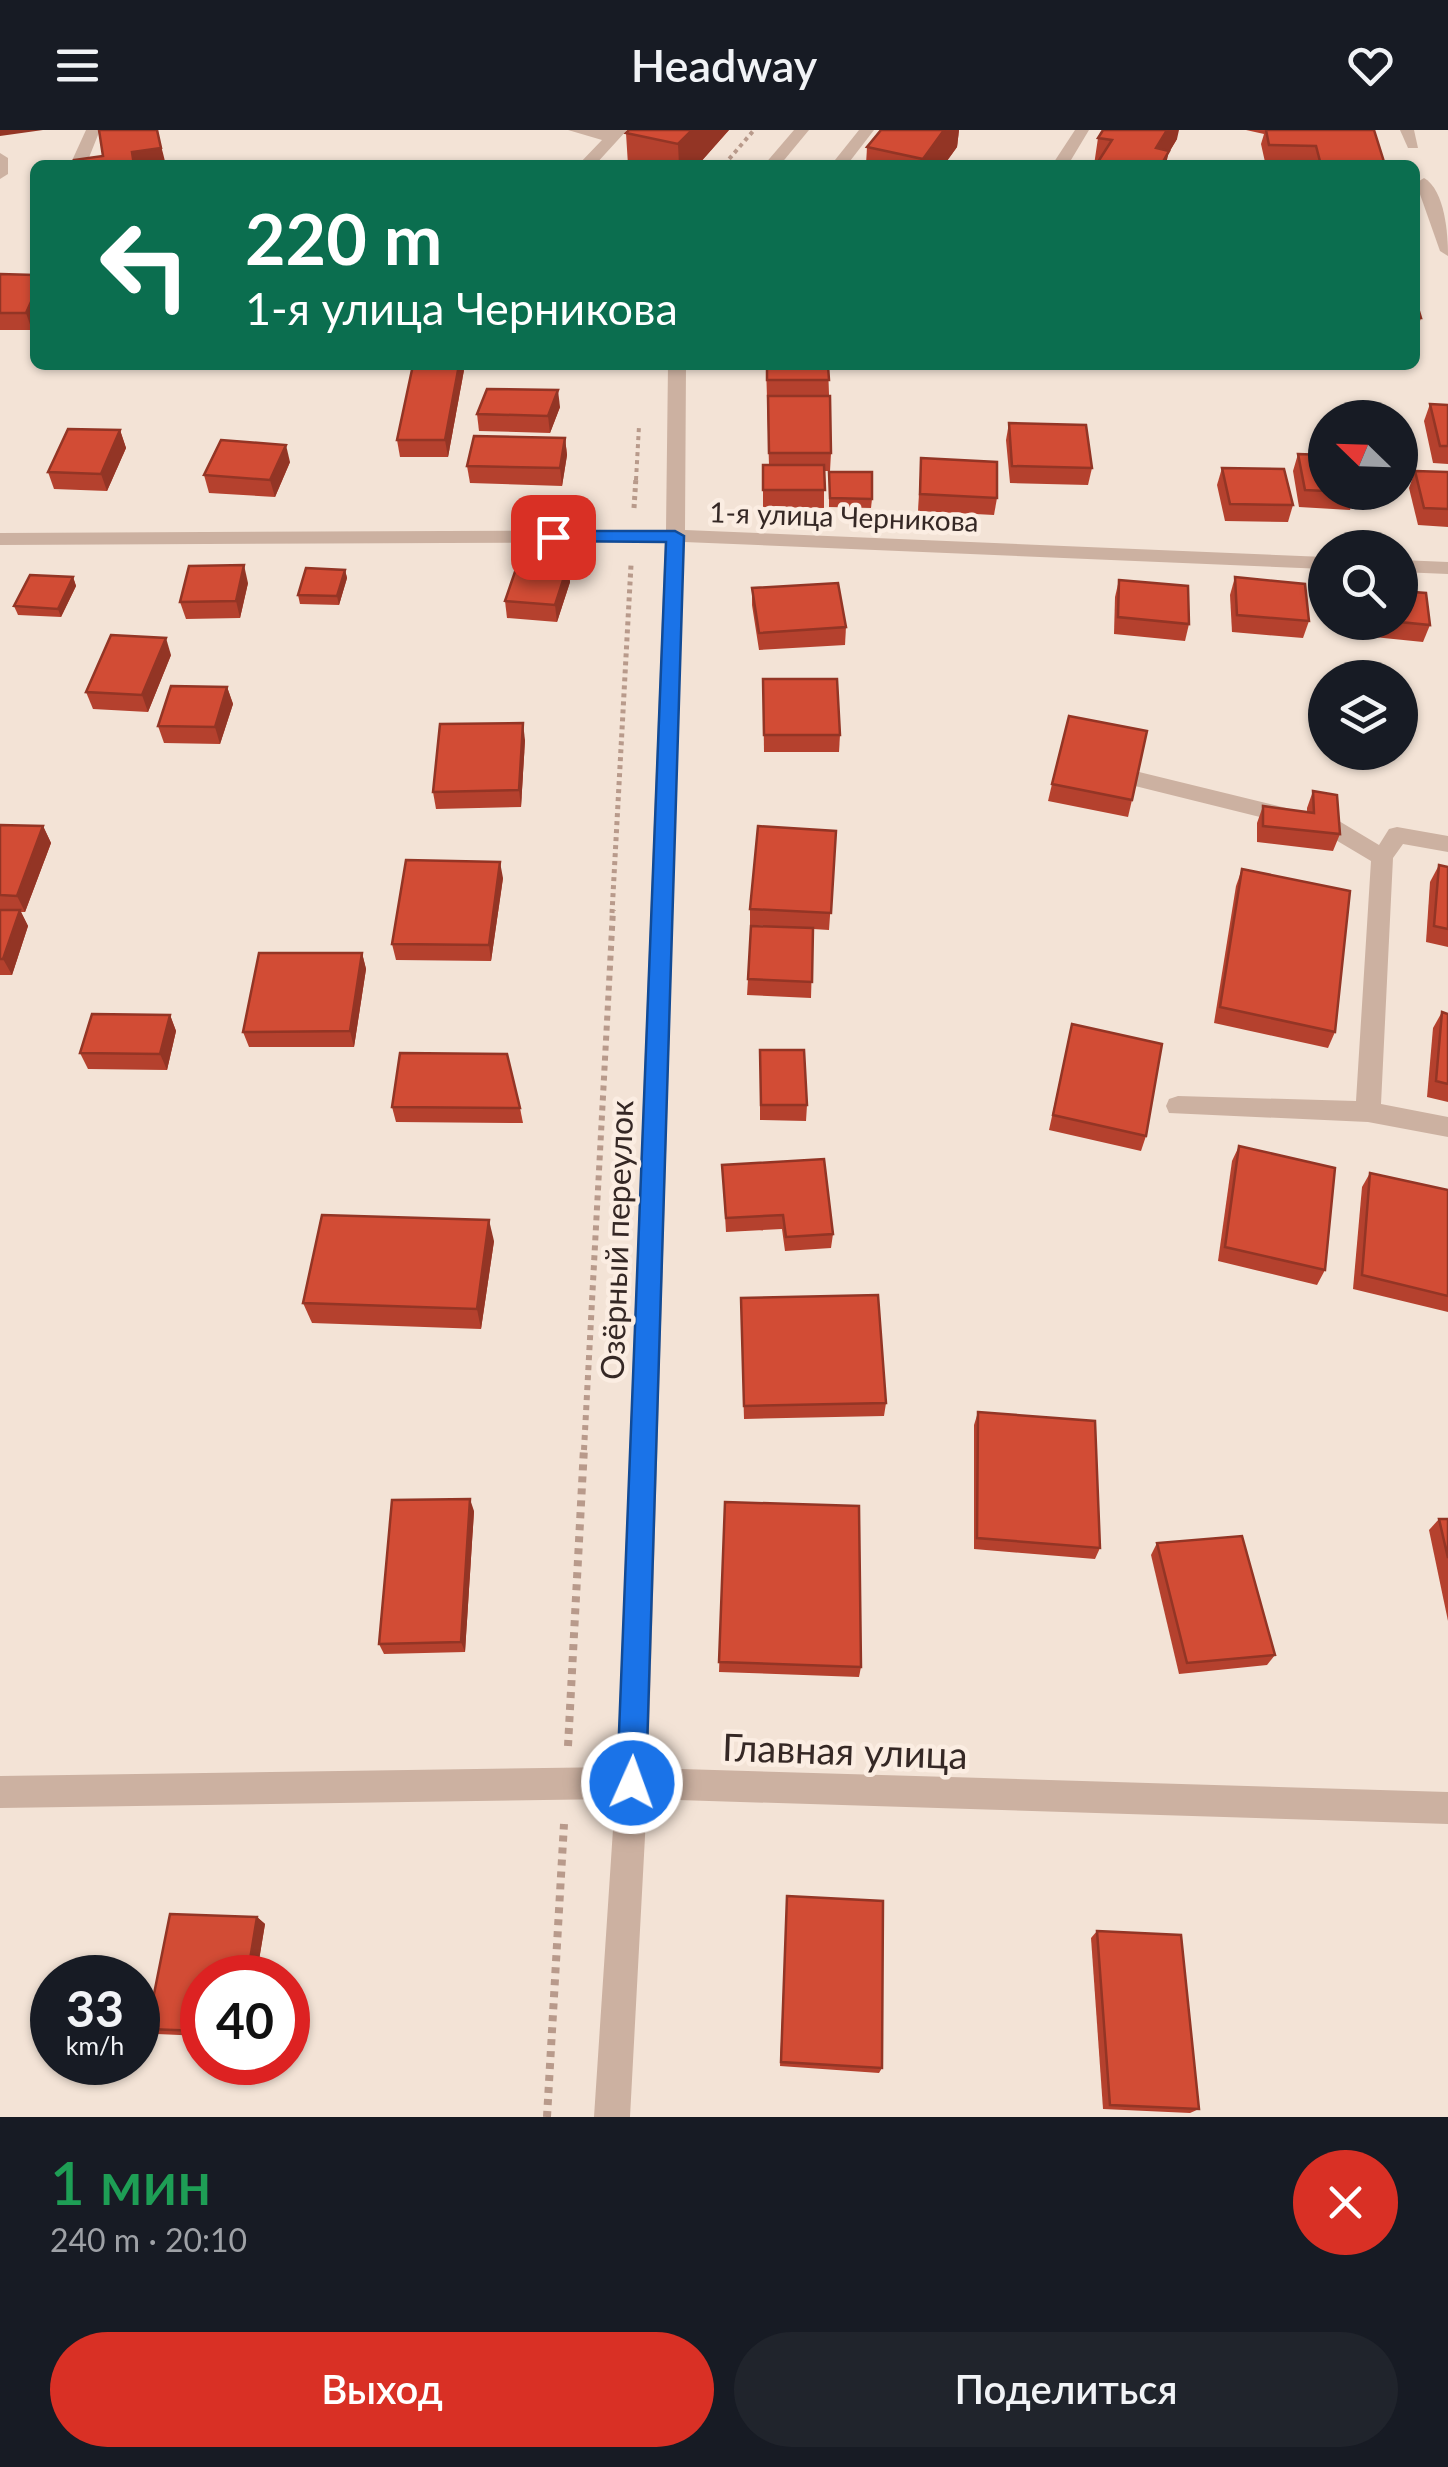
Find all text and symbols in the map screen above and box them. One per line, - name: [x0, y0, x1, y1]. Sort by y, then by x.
- icon: menu: [50, 38, 105, 93]
- text: Headway: [631, 38, 817, 92]
- icon: heart: [1343, 38, 1398, 93]
- text: 220 m: [245, 196, 442, 280]
- icon: left: [80, 200, 210, 330]
- text: 1-я улица Черникова: [245, 281, 678, 335]
- north arrow: [1308, 400, 1418, 510]
- map controls: [1308, 400, 1418, 770]
- street label: 1-я улица Черникова: [709, 494, 979, 538]
- pin: [511, 495, 596, 580]
- icon: arrive: [526, 510, 581, 565]
- button: search: [1308, 530, 1418, 640]
- button: layers: [1308, 660, 1418, 770]
- street label: Озёрный переулок: [592, 1099, 640, 1381]
- street label: Главная улица: [721, 1723, 969, 1777]
- position arrow: [580, 1731, 684, 1835]
- speed limit sign: 40: [180, 1955, 310, 2085]
- text: 33: [66, 1978, 124, 2038]
- text: km/h: [66, 2030, 124, 2060]
- text: 1 мин: [50, 2146, 211, 2218]
- button: close: [1293, 2150, 1398, 2255]
- text: 240 m · 20:10: [50, 2220, 247, 2259]
- button: Выход: [50, 2332, 714, 2447]
- button: Поделиться: [734, 2332, 1398, 2447]

